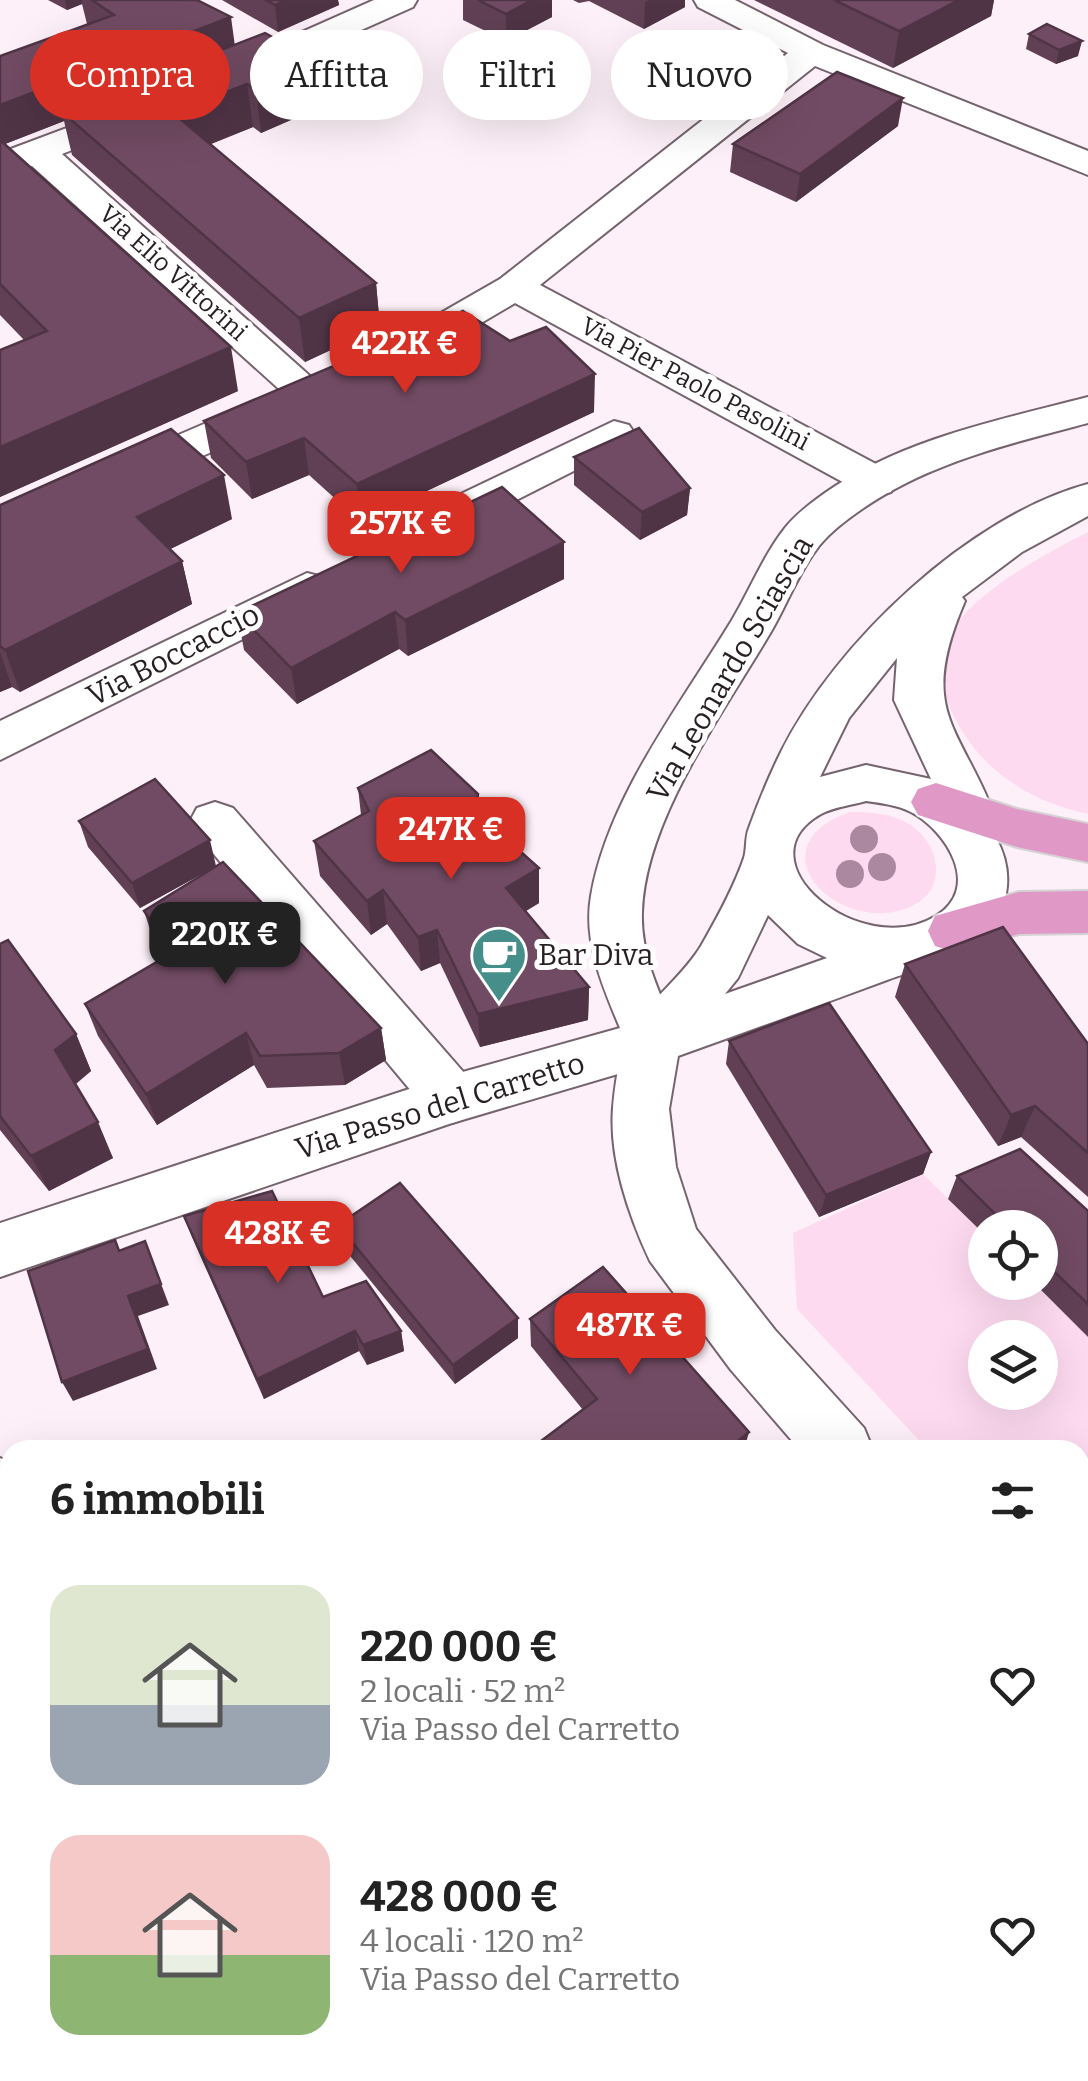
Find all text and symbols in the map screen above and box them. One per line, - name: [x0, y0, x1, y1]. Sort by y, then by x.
- chip: Compra: [30, 30, 230, 120]
- chip: Affitta: [250, 30, 423, 120]
- chip: Filtri: [443, 30, 591, 120]
- chip: Nuovo: [611, 30, 788, 120]
- street label: Via Elio Vittorini: [93, 199, 253, 347]
- pin: 422K €: [324, 311, 486, 396]
- street label: Via Pier Paolo Pasolini: [575, 311, 815, 457]
- text: 422K €: [352, 324, 458, 362]
- pin: 257K €: [320, 491, 482, 576]
- text: 257K €: [349, 504, 453, 542]
- street label: Via Leonardo Sciascia: [639, 530, 821, 808]
- street label: Via Boccaccio: [81, 596, 265, 714]
- pin: 247K €: [370, 797, 532, 882]
- text: 247K €: [398, 810, 504, 848]
- pin: 220K €: [144, 902, 306, 987]
- text: 220K €: [171, 915, 279, 953]
- cafe icon: Bar Diva: [469, 925, 529, 1004]
- place label: Bar Diva: [538, 937, 653, 973]
- street label: Via Passo del Carretto: [291, 1045, 589, 1167]
- pin: 428K €: [197, 1201, 359, 1286]
- map controls: [968, 1210, 1058, 1410]
- button: locate: [968, 1210, 1058, 1300]
- text: 428K €: [224, 1214, 332, 1252]
- pin: 487K €: [549, 1293, 711, 1378]
- text: 487K €: [577, 1306, 683, 1344]
- button: layers: [968, 1320, 1058, 1410]
- icon: filters: [985, 1473, 1040, 1528]
- text: 6 immobili: [50, 1475, 265, 1525]
- text: 220 000 €: [360, 1622, 558, 1672]
- icon: home: [130, 1625, 250, 1745]
- icon: heart: [985, 1658, 1040, 1713]
- text: 2 locali · 52 m²: [360, 1672, 565, 1710]
- text: Via Passo del Carretto: [360, 1710, 680, 1748]
- text: 428 000 €: [360, 1872, 559, 1922]
- icon: home: [130, 1875, 250, 1995]
- icon: heart: [985, 1908, 1040, 1963]
- text: 4 locali · 120 m²: [360, 1922, 584, 1960]
- text: Via Passo del Carretto: [360, 1960, 680, 1998]

